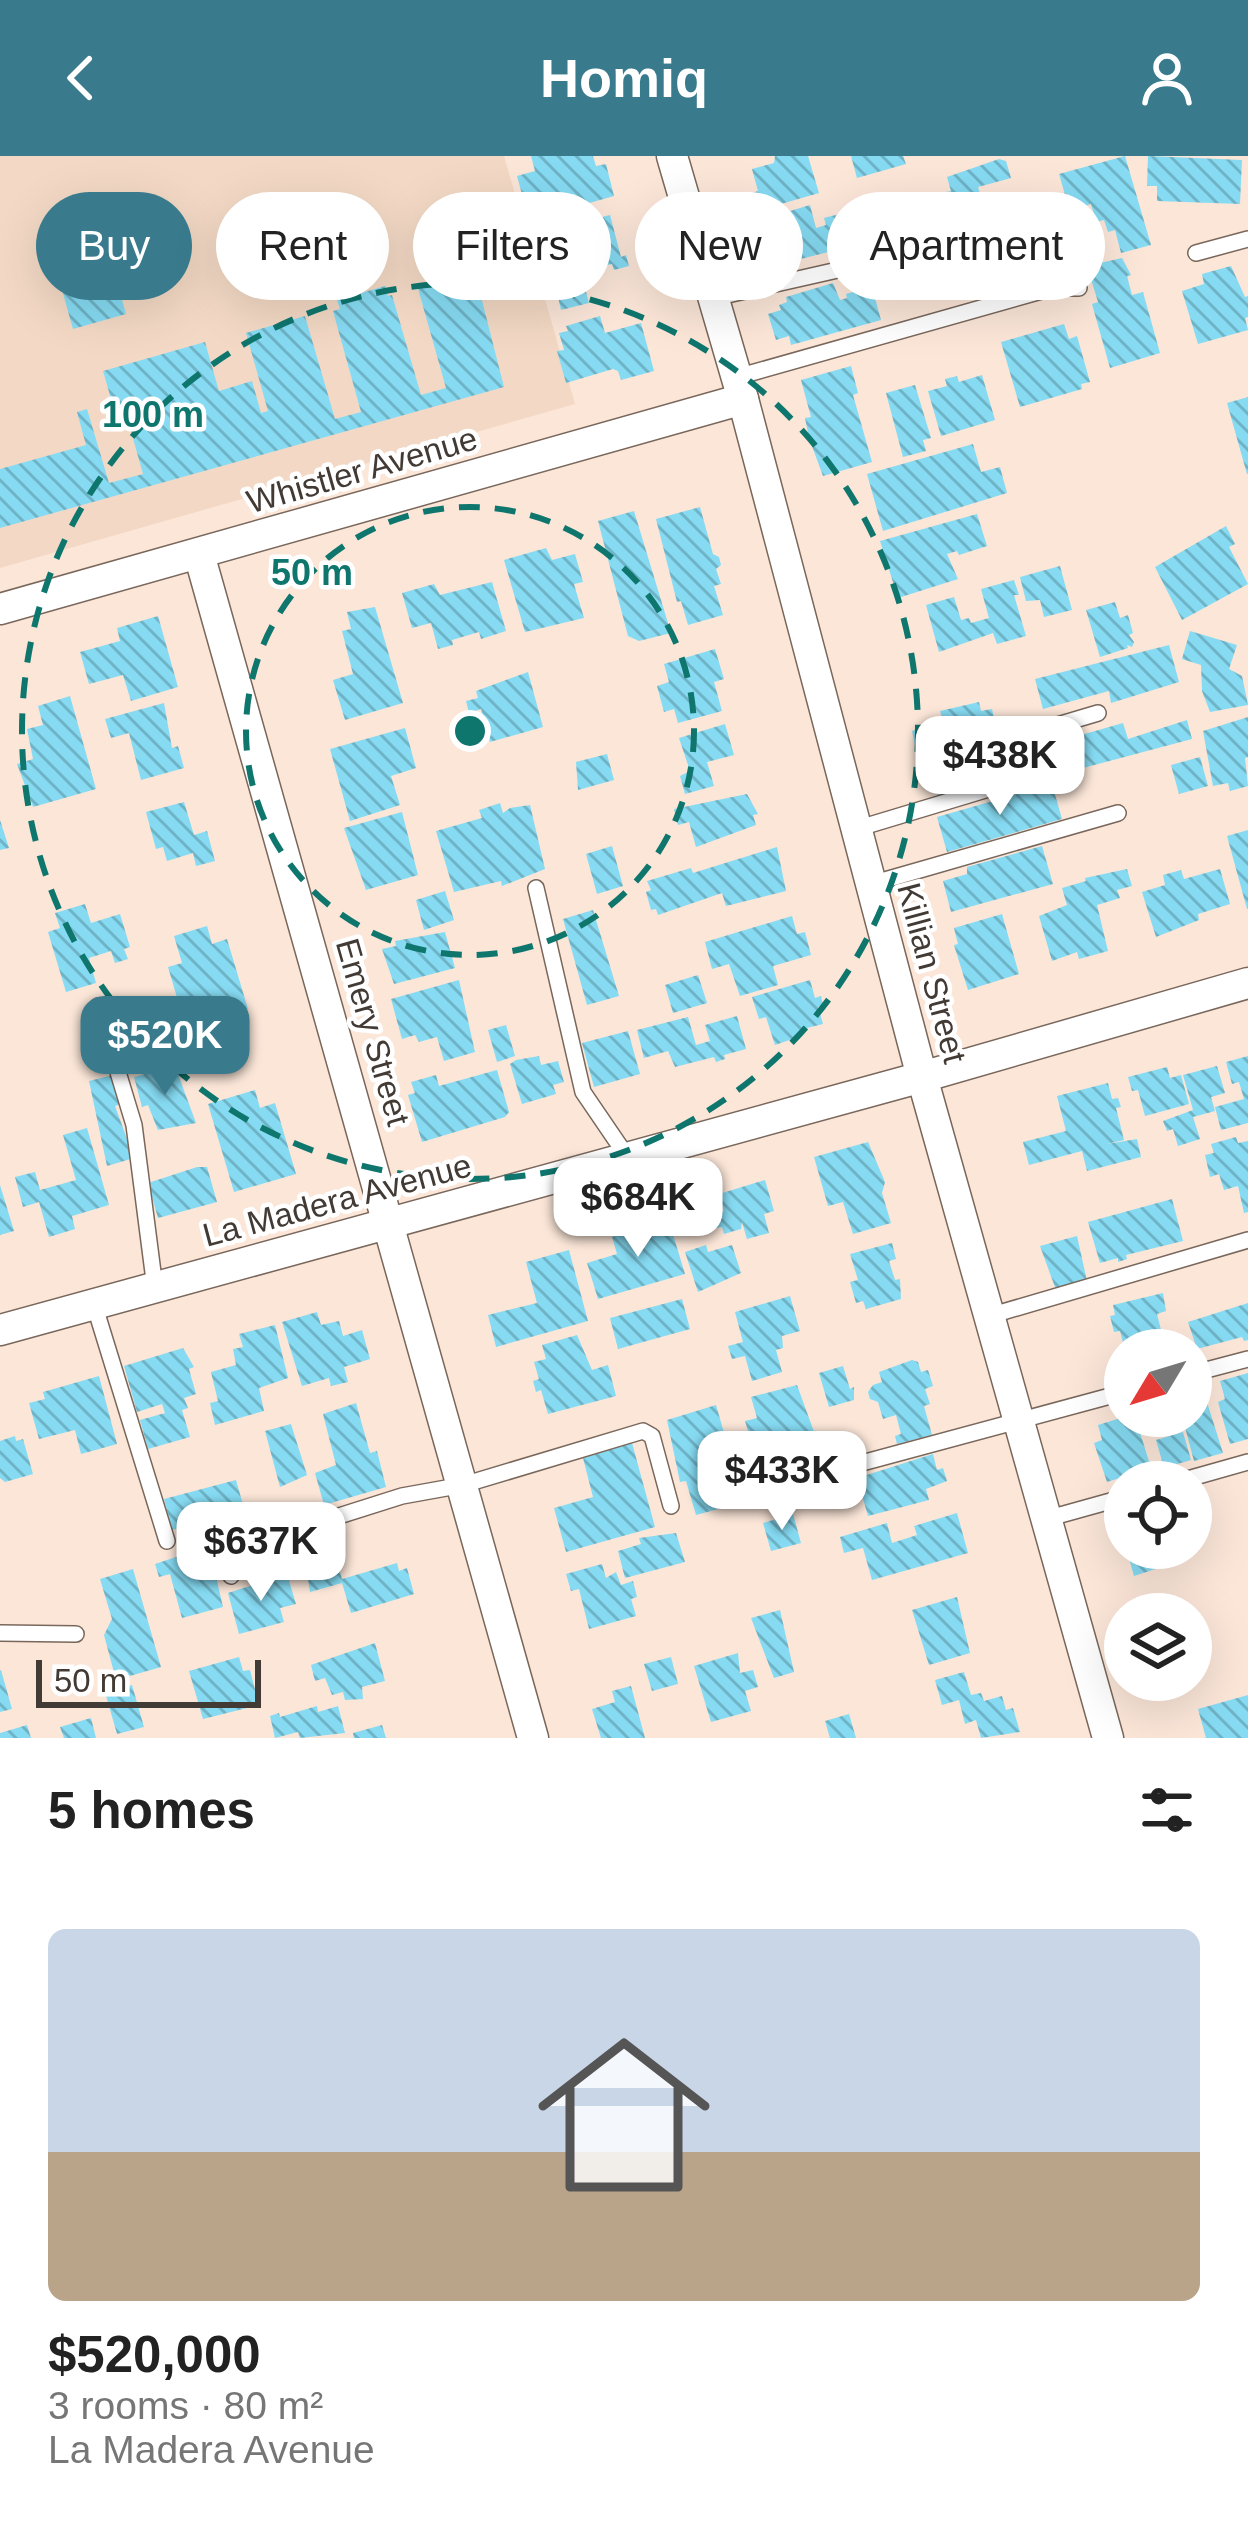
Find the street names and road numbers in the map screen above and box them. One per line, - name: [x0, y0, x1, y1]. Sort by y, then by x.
- street label: Whistler Avenue: [243, 419, 481, 521]
- street label: Killian Street: [890, 879, 974, 1067]
- street label: Emery Street: [329, 934, 417, 1130]
- street label: La Madera Avenue: [199, 1146, 475, 1254]

